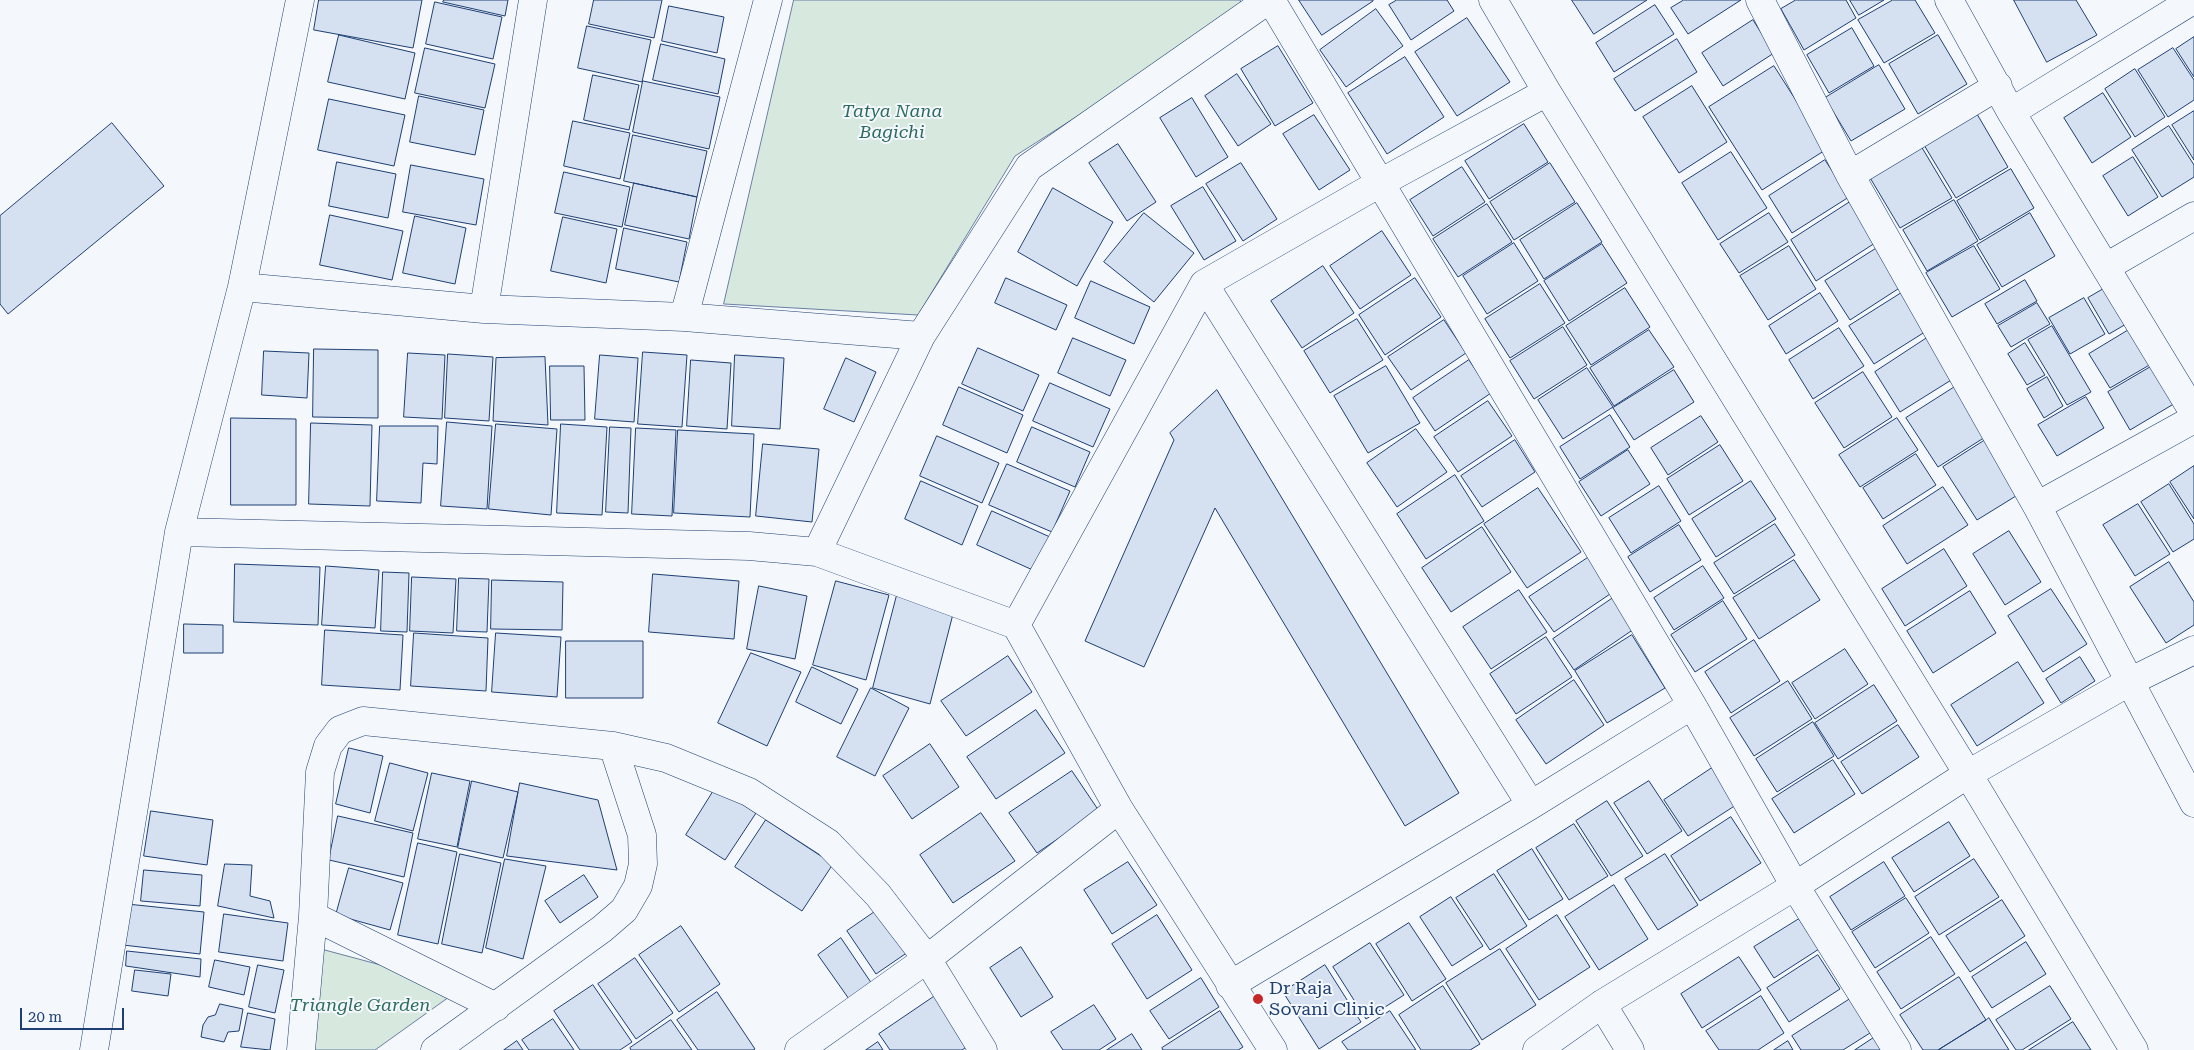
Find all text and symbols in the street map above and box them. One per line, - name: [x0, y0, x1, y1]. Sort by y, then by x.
- park label: Tatya Nana Bagichi: [842, 101, 942, 144]
- place label: Dr Raja Sovani Clinic: [1269, 978, 1385, 1021]
- marker: Dr Raja Sovani Clinic: [1251, 992, 1265, 1006]
- park label: Triangle Garden: [290, 995, 430, 1017]
- scale bar: [22, 998, 126, 1030]
- text: 20 m: [28, 1008, 62, 1026]

